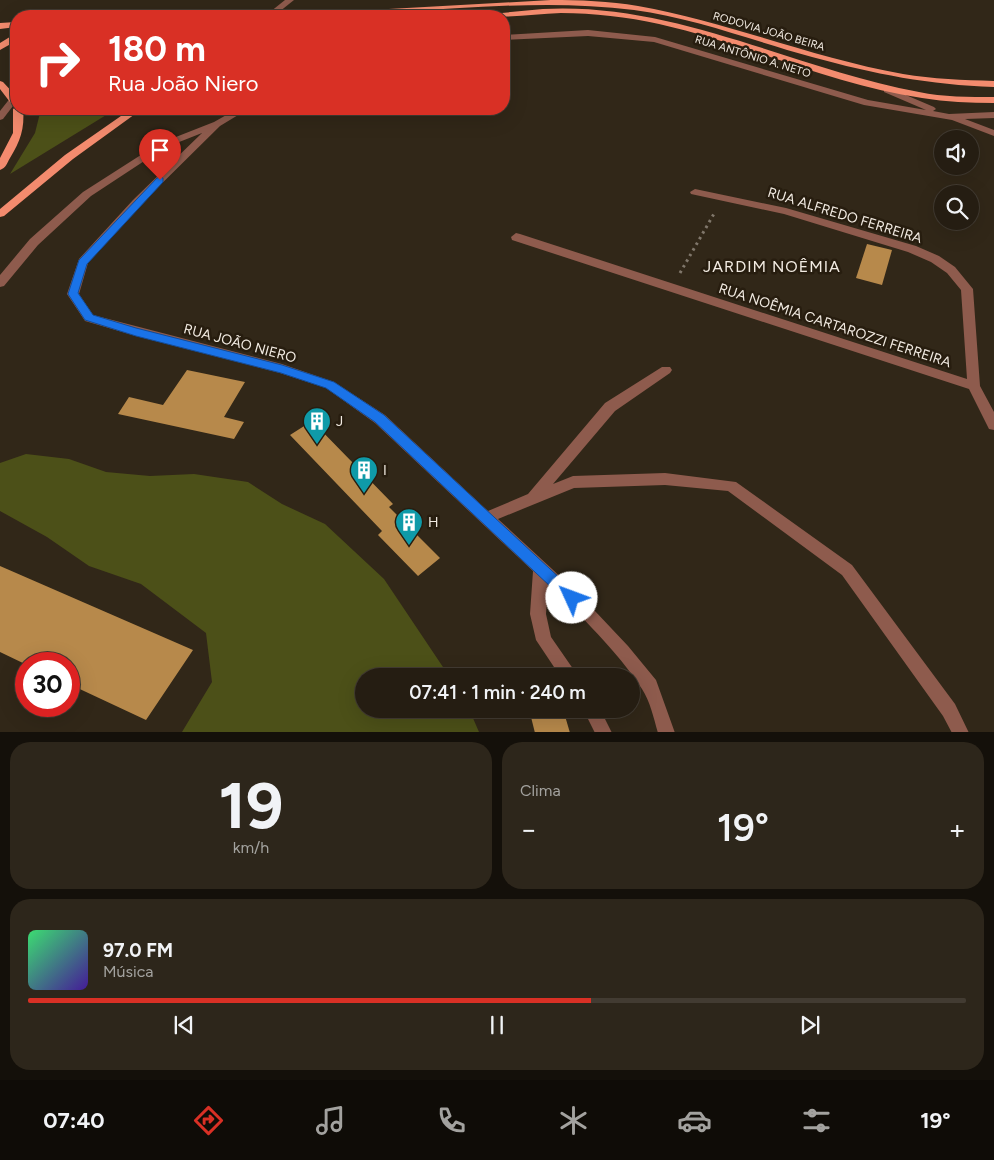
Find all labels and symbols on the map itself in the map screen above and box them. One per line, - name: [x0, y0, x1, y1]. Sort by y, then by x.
- street label: RODOVIA JOÃO BEIRA: [711, 8, 827, 54]
- street label: RUA ANTÔNIO A. NETO: [693, 32, 813, 80]
- pin: [139, 129, 181, 180]
- street label: RUA ALFREDO FERREIRA: [766, 184, 925, 247]
- district label: JARDIM NOÊMIA: [703, 257, 841, 276]
- street label: RUA NOÊMIA CARTAROZZI FERREIRA: [717, 280, 954, 371]
- street label: RUA JOÃO NIERO: [182, 320, 298, 367]
- building icon: J: [302, 406, 332, 445]
- place label: J: [336, 413, 343, 430]
- building icon: I: [349, 455, 379, 494]
- place label: I: [383, 462, 387, 479]
- building icon: H: [394, 507, 424, 546]
- place label: H: [428, 514, 439, 531]
- position arrow: [545, 571, 597, 623]
- speed limit sign: 30: [15, 652, 80, 717]

